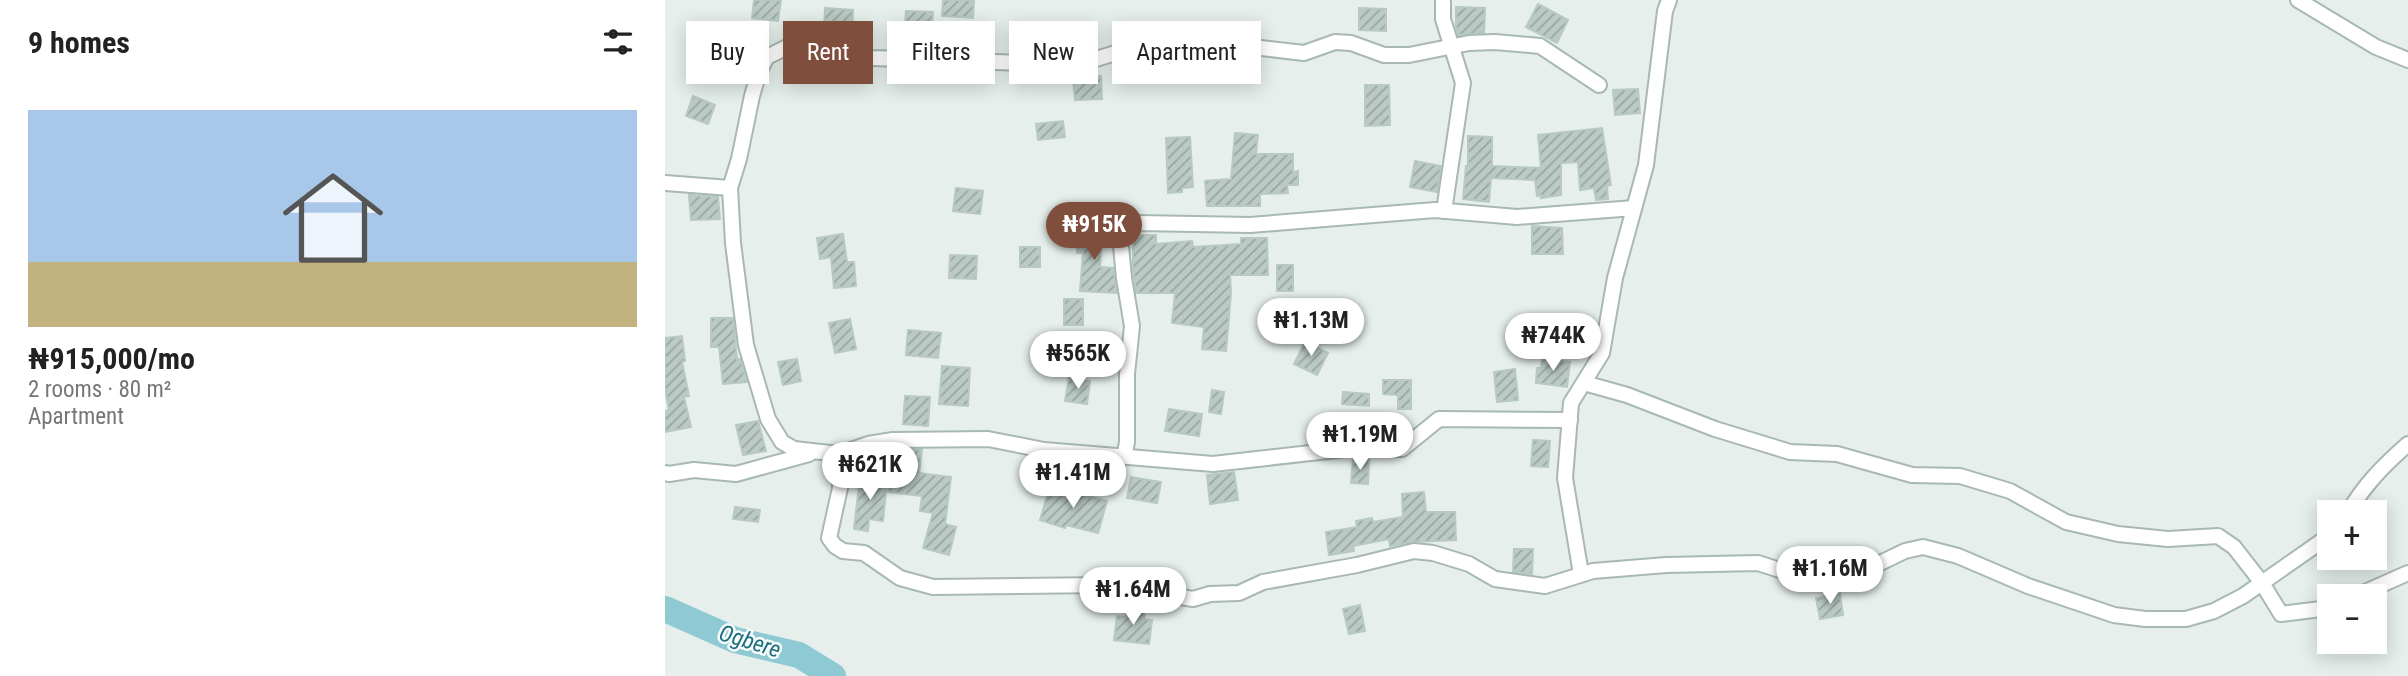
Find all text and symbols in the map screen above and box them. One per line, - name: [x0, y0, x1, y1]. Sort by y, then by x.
- chip: Buy: [686, 21, 769, 84]
- chip: Rent: [783, 21, 873, 84]
- chip: Filters: [887, 21, 995, 84]
- chip: New: [1009, 21, 1098, 84]
- chip: Apartment: [1112, 21, 1261, 84]
- icon: filters: [599, 23, 637, 61]
- text: 9 homes: [28, 25, 130, 60]
- icon: home: [270, 155, 396, 281]
- pin: ₦915K: [1045, 202, 1143, 262]
- text: ₦915K: [1062, 211, 1126, 238]
- pin: ₦1.13M: [1254, 298, 1368, 358]
- text: ₦1.13M: [1273, 307, 1349, 334]
- pin: ₦744K: [1504, 314, 1602, 373]
- text: ₦744K: [1521, 322, 1585, 349]
- pin: ₦565K: [1029, 332, 1127, 391]
- text: ₦565K: [1046, 340, 1110, 367]
- text: ₦915,000/mo: [28, 341, 195, 376]
- text: 2 rooms · 80 m²: [28, 376, 171, 403]
- text: Apartment: [28, 403, 124, 430]
- pin: ₦1.19M: [1303, 412, 1417, 472]
- text: ₦1.19M: [1322, 421, 1398, 448]
- pin: ₦621K: [821, 442, 919, 502]
- pin: ₦1.41M: [1016, 450, 1130, 510]
- text: ₦621K: [838, 451, 902, 478]
- text: ₦1.41M: [1035, 459, 1111, 486]
- map controls: [2317, 500, 2387, 654]
- button: +: [2317, 500, 2387, 570]
- pin: ₦1.16M: [1773, 546, 1887, 606]
- text: ₦1.16M: [1792, 555, 1868, 582]
- pin: ₦1.64M: [1076, 568, 1190, 627]
- text: ₦1.64M: [1095, 576, 1171, 603]
- button: −: [2317, 584, 2387, 654]
- water label: Ogbere: [716, 619, 784, 664]

